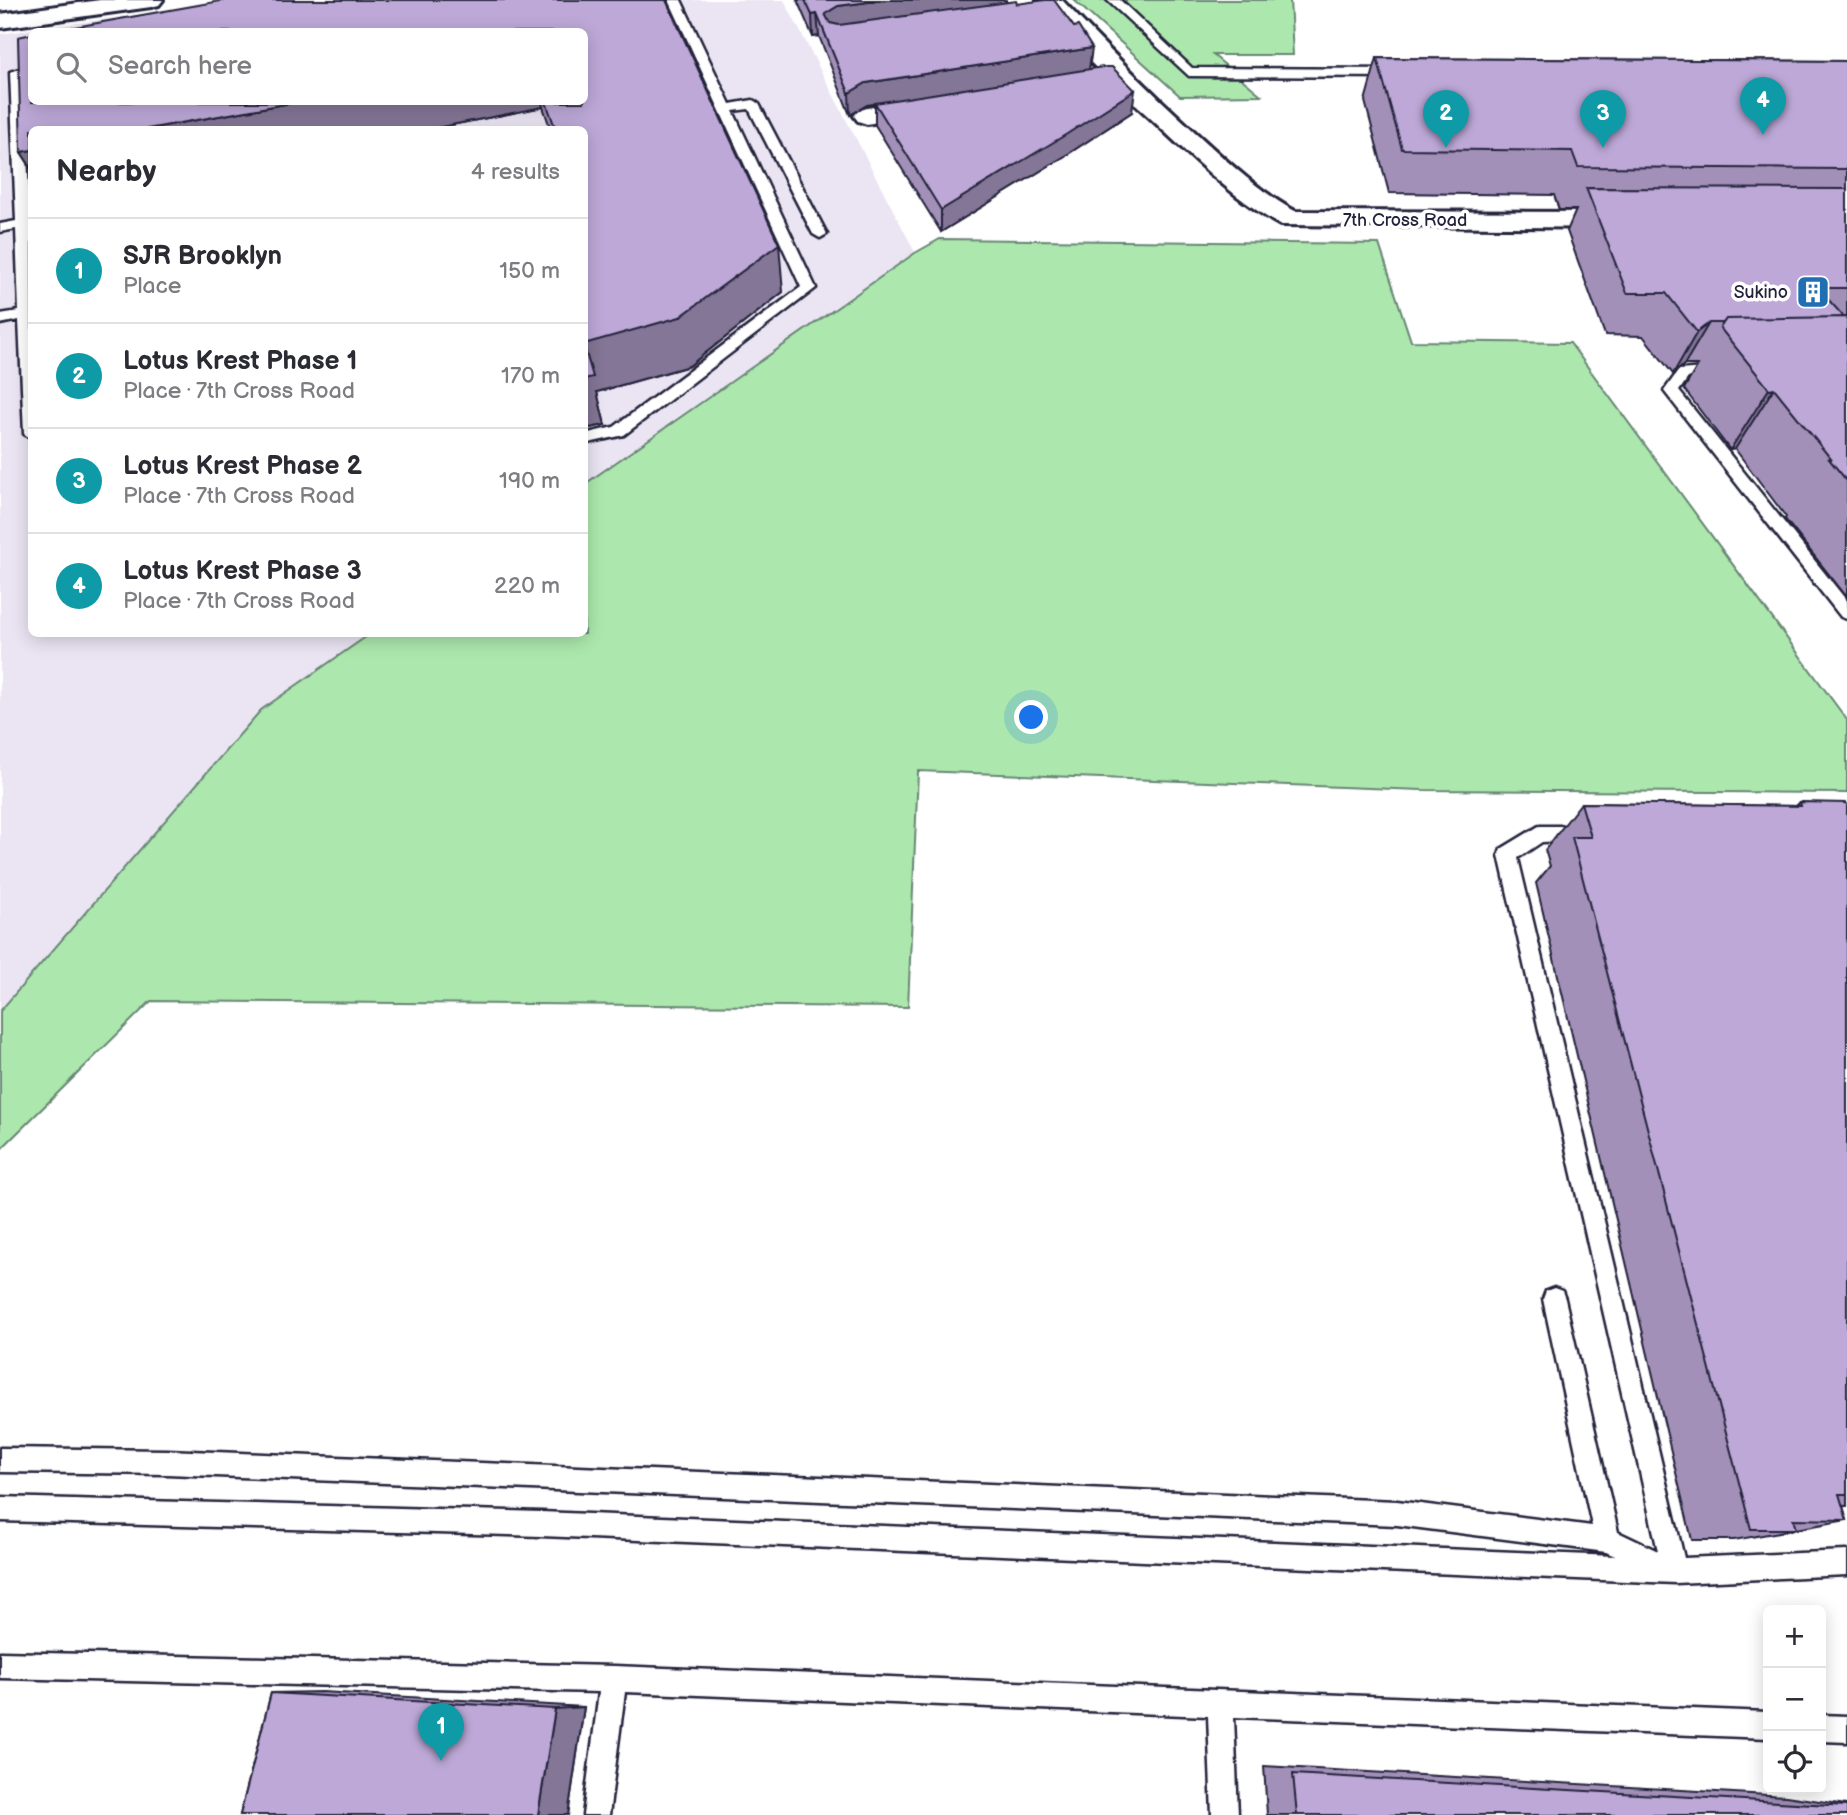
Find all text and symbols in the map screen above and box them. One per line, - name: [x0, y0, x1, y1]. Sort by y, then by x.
- search box: [28, 28, 588, 105]
- icon: search: [52, 48, 90, 86]
- text: Search here: [108, 51, 252, 82]
- pin: 4: [1740, 77, 1786, 135]
- pin: 2: [1423, 90, 1469, 148]
- pin: 3: [1580, 90, 1626, 148]
- text: Nearby: [56, 154, 156, 190]
- text: 4 results: [471, 158, 560, 186]
- street label: 7th Cross Road: [1343, 210, 1467, 231]
- text: SJR Brooklyn: [123, 241, 282, 272]
- text: 1: [74, 257, 84, 285]
- text: 150 m: [499, 257, 560, 285]
- text: Place: [123, 272, 181, 300]
- building icon: Sukino: [1794, 273, 1832, 311]
- place label: Sukino: [1734, 282, 1788, 303]
- text: Lotus Krest Phase 1: [123, 346, 357, 377]
- text: 2: [72, 362, 86, 390]
- text: 170 m: [501, 362, 560, 390]
- text: Place · 7th Cross Road: [123, 377, 355, 405]
- text: Lotus Krest Phase 2: [123, 451, 362, 482]
- text: 3: [72, 467, 86, 495]
- text: 190 m: [499, 467, 560, 495]
- text: Place · 7th Cross Road: [123, 482, 355, 510]
- text: Lotus Krest Phase 3: [123, 556, 362, 587]
- text: 4: [72, 572, 86, 600]
- text: 220 m: [494, 572, 560, 600]
- text: Place · 7th Cross Road: [123, 587, 355, 615]
- your location: [1014, 700, 1048, 734]
- map controls: [1763, 1605, 1826, 1794]
- button: +: [1763, 1605, 1826, 1668]
- button: −: [1763, 1668, 1826, 1731]
- pin: 1: [418, 1703, 464, 1761]
- button: locate: [1763, 1731, 1826, 1794]

